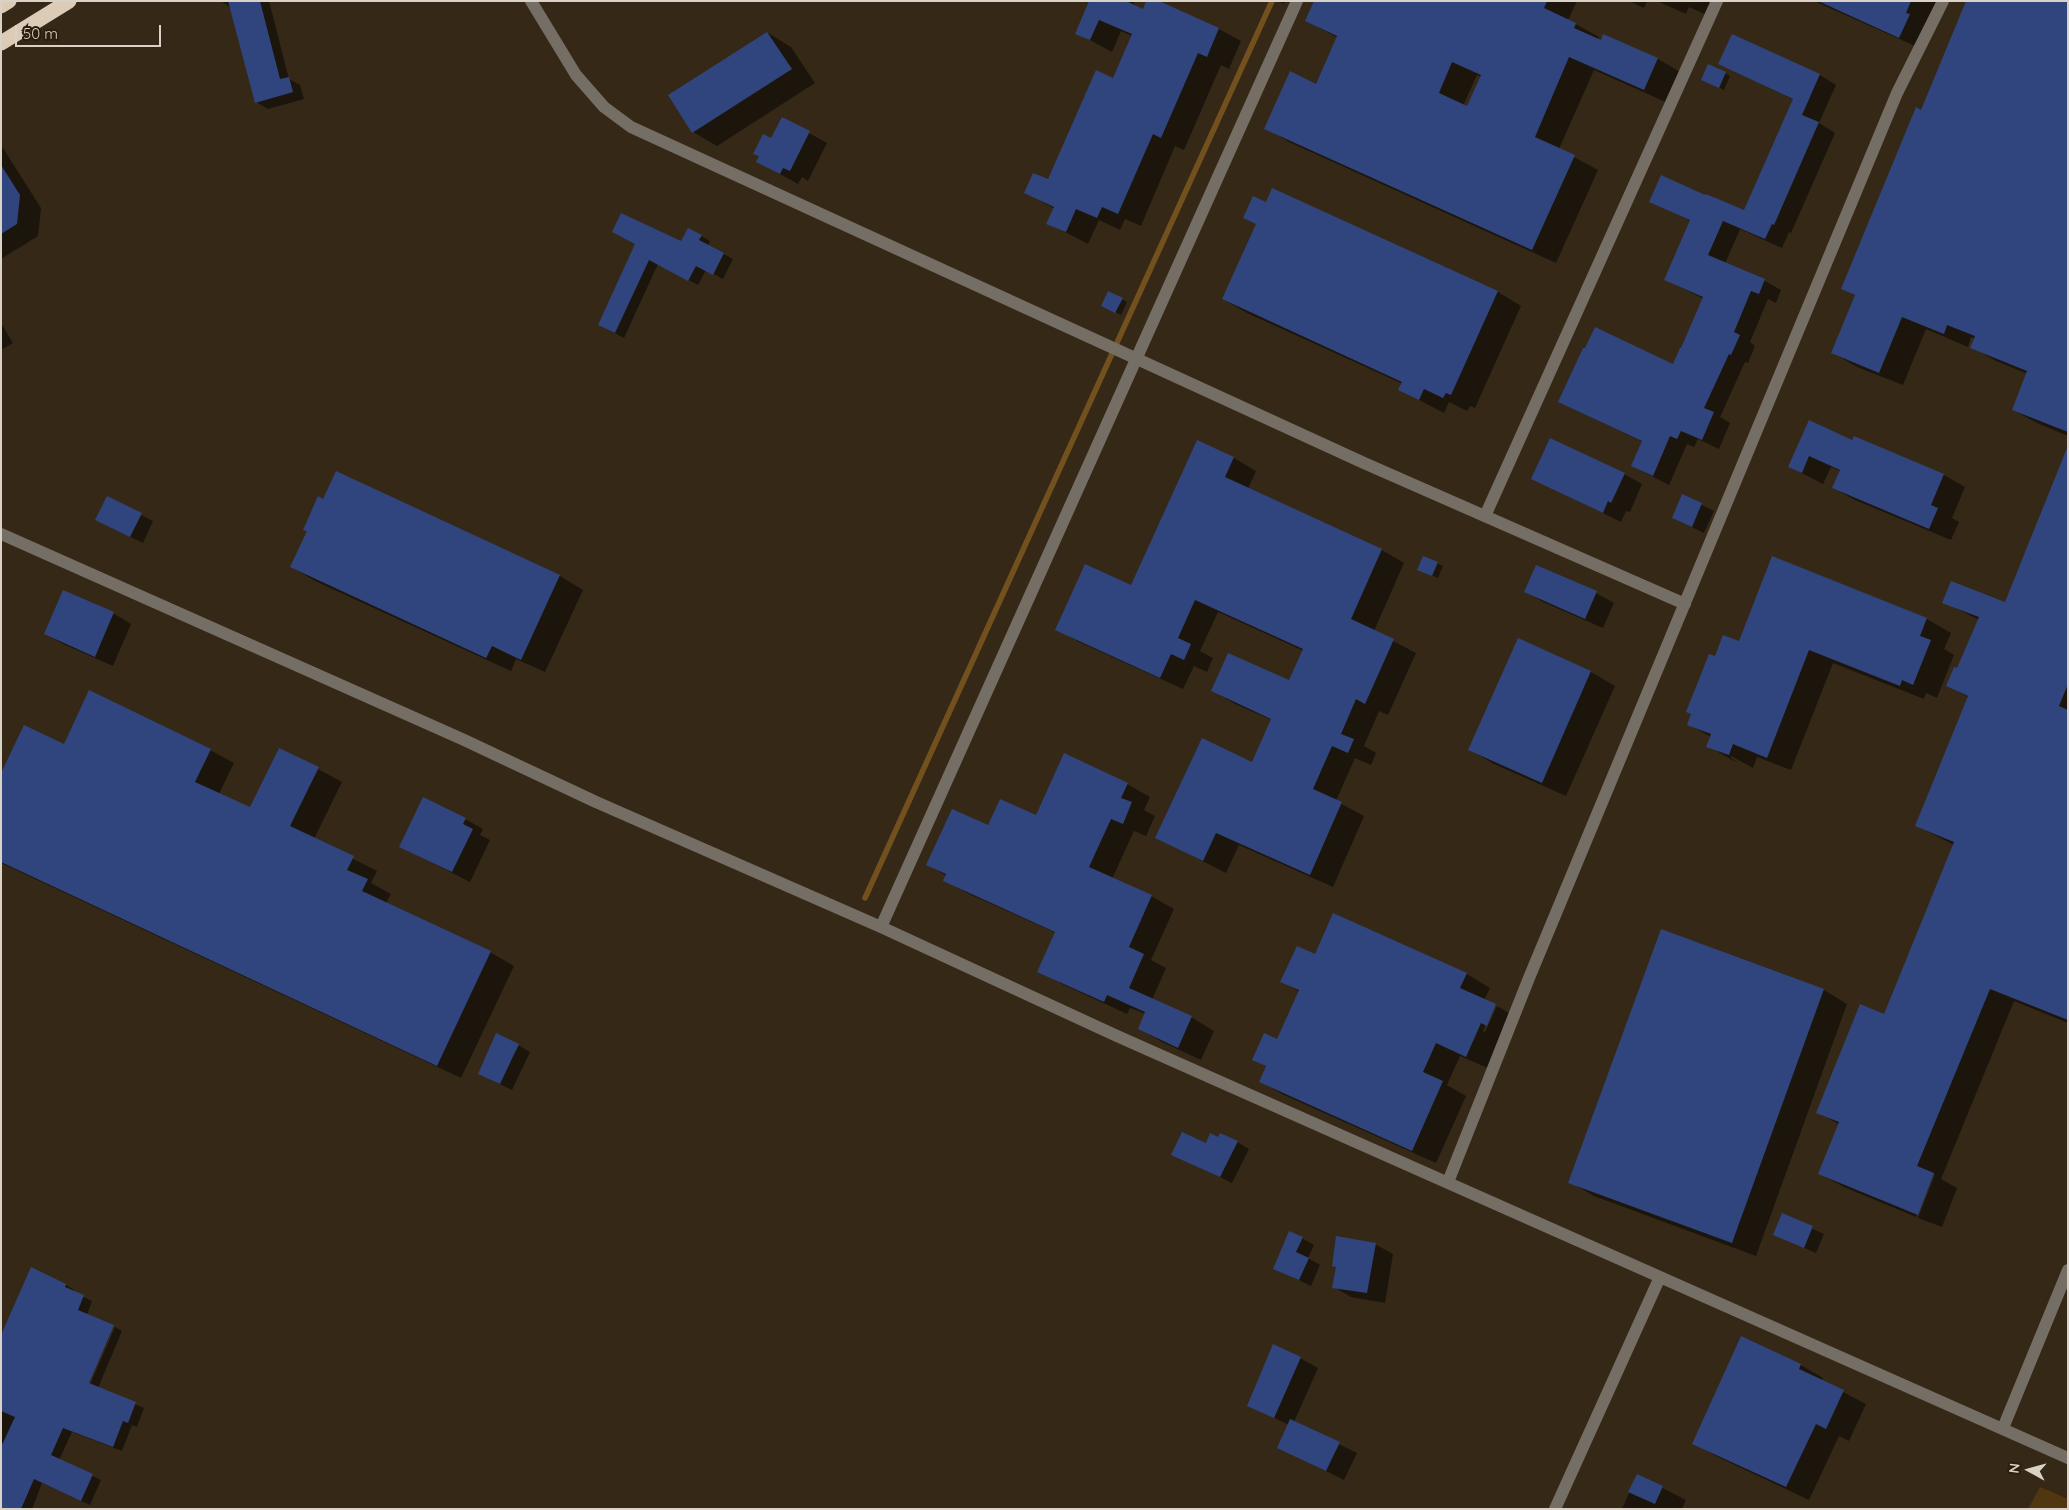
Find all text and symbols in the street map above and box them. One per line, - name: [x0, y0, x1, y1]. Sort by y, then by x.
- scale bar: [18, 15, 164, 47]
- text: 50 m: [23, 24, 58, 43]
- north arrow: [2004, 1445, 2054, 1495]
- text: N: [2005, 1462, 2024, 1474]

